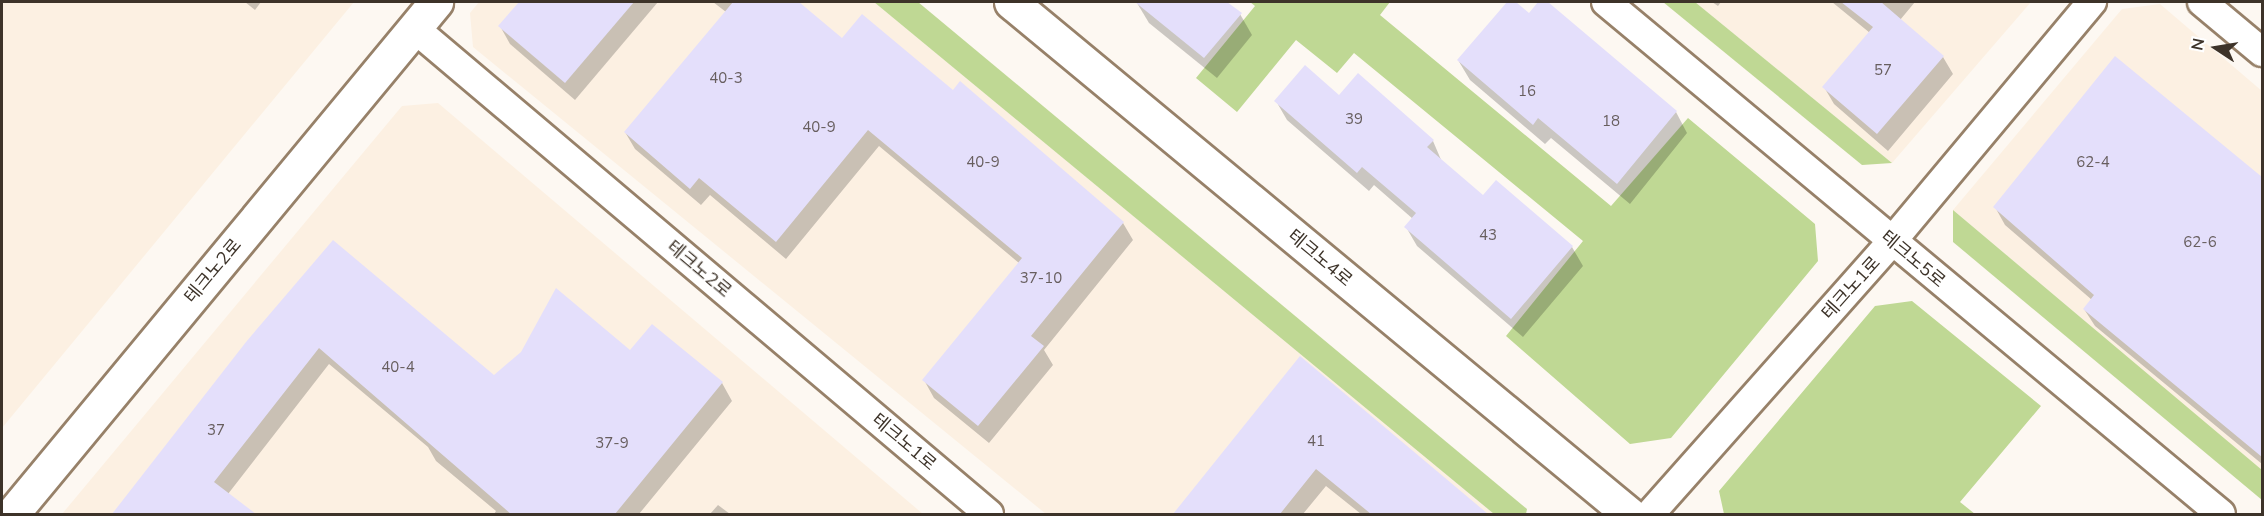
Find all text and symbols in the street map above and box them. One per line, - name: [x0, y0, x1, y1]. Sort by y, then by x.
- north arrow: [2186, 18, 2246, 78]
- text: N: [2186, 36, 2210, 52]
- house number: 57: [1874, 62, 1892, 80]
- house number: 40-3: [709, 70, 743, 88]
- house number: 16: [1518, 83, 1536, 101]
- house number: 39: [1345, 111, 1363, 129]
- house number: 18: [1602, 113, 1620, 131]
- house number: 40-9: [802, 119, 836, 137]
- house number: 40-9: [966, 154, 1000, 172]
- house number: 62-4: [2076, 154, 2110, 172]
- street label: 테크노4로: [1284, 225, 1356, 291]
- street label: 테크노5로: [1877, 226, 1949, 292]
- house number: 43: [1479, 227, 1497, 245]
- house number: 62-6: [2183, 234, 2217, 252]
- street label: 테크노2로: [180, 235, 246, 307]
- street label: 테크노2로: [663, 236, 735, 302]
- street label: 테크노1로: [1817, 252, 1885, 324]
- house number: 37-10: [1020, 270, 1062, 288]
- house number: 40-4: [381, 359, 415, 377]
- street label: 테크노1로: [868, 409, 940, 475]
- house number: 37: [207, 422, 225, 440]
- house number: 41: [1307, 433, 1325, 451]
- house number: 37-9: [595, 435, 629, 453]

